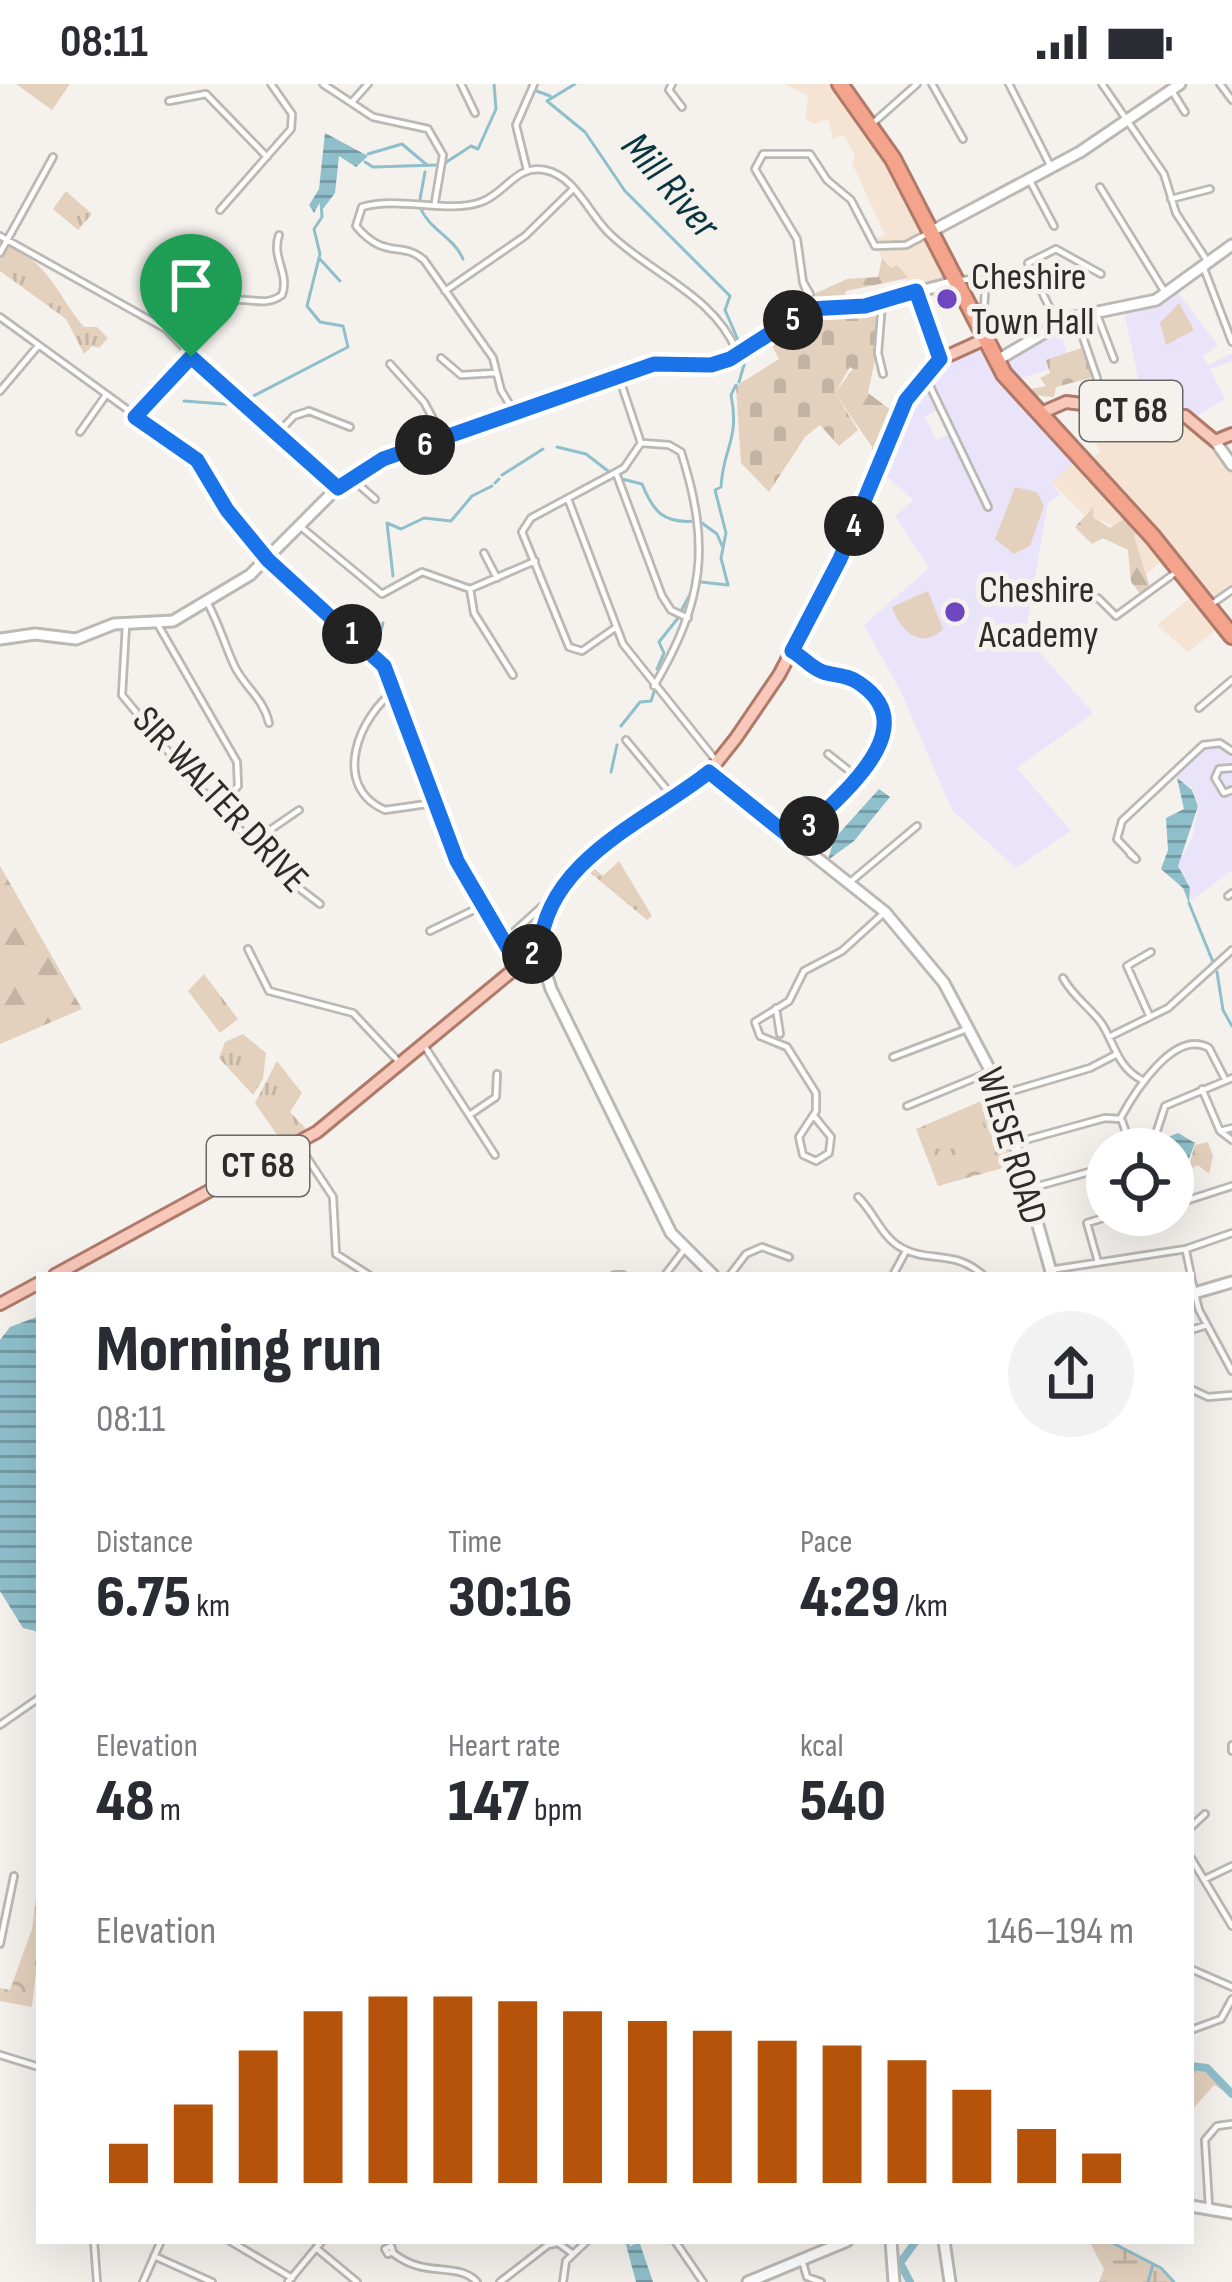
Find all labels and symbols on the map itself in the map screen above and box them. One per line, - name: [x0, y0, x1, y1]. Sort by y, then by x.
- water label: Mill River: [610, 122, 731, 251]
- pin: [140, 234, 242, 357]
- place label: Cheshire Town Hall: [971, 254, 1094, 346]
- marker: Cheshire Town Hall: [934, 286, 960, 312]
- pin: 5: [763, 290, 823, 350]
- road number: CT 68: [1080, 381, 1182, 441]
- pin: 6: [395, 415, 455, 475]
- pin: 4: [824, 496, 884, 556]
- place label: Cheshire Academy: [978, 567, 1098, 659]
- marker: Cheshire Academy: [942, 599, 968, 625]
- pin: 1: [322, 604, 382, 664]
- street label: SIR WALTER DRIVE: [122, 697, 318, 903]
- pin: 3: [779, 796, 839, 856]
- pin: 2: [502, 924, 562, 984]
- street label: WIESE ROAD: [965, 1062, 1057, 1230]
- road number: CT 68: [207, 1136, 309, 1196]

